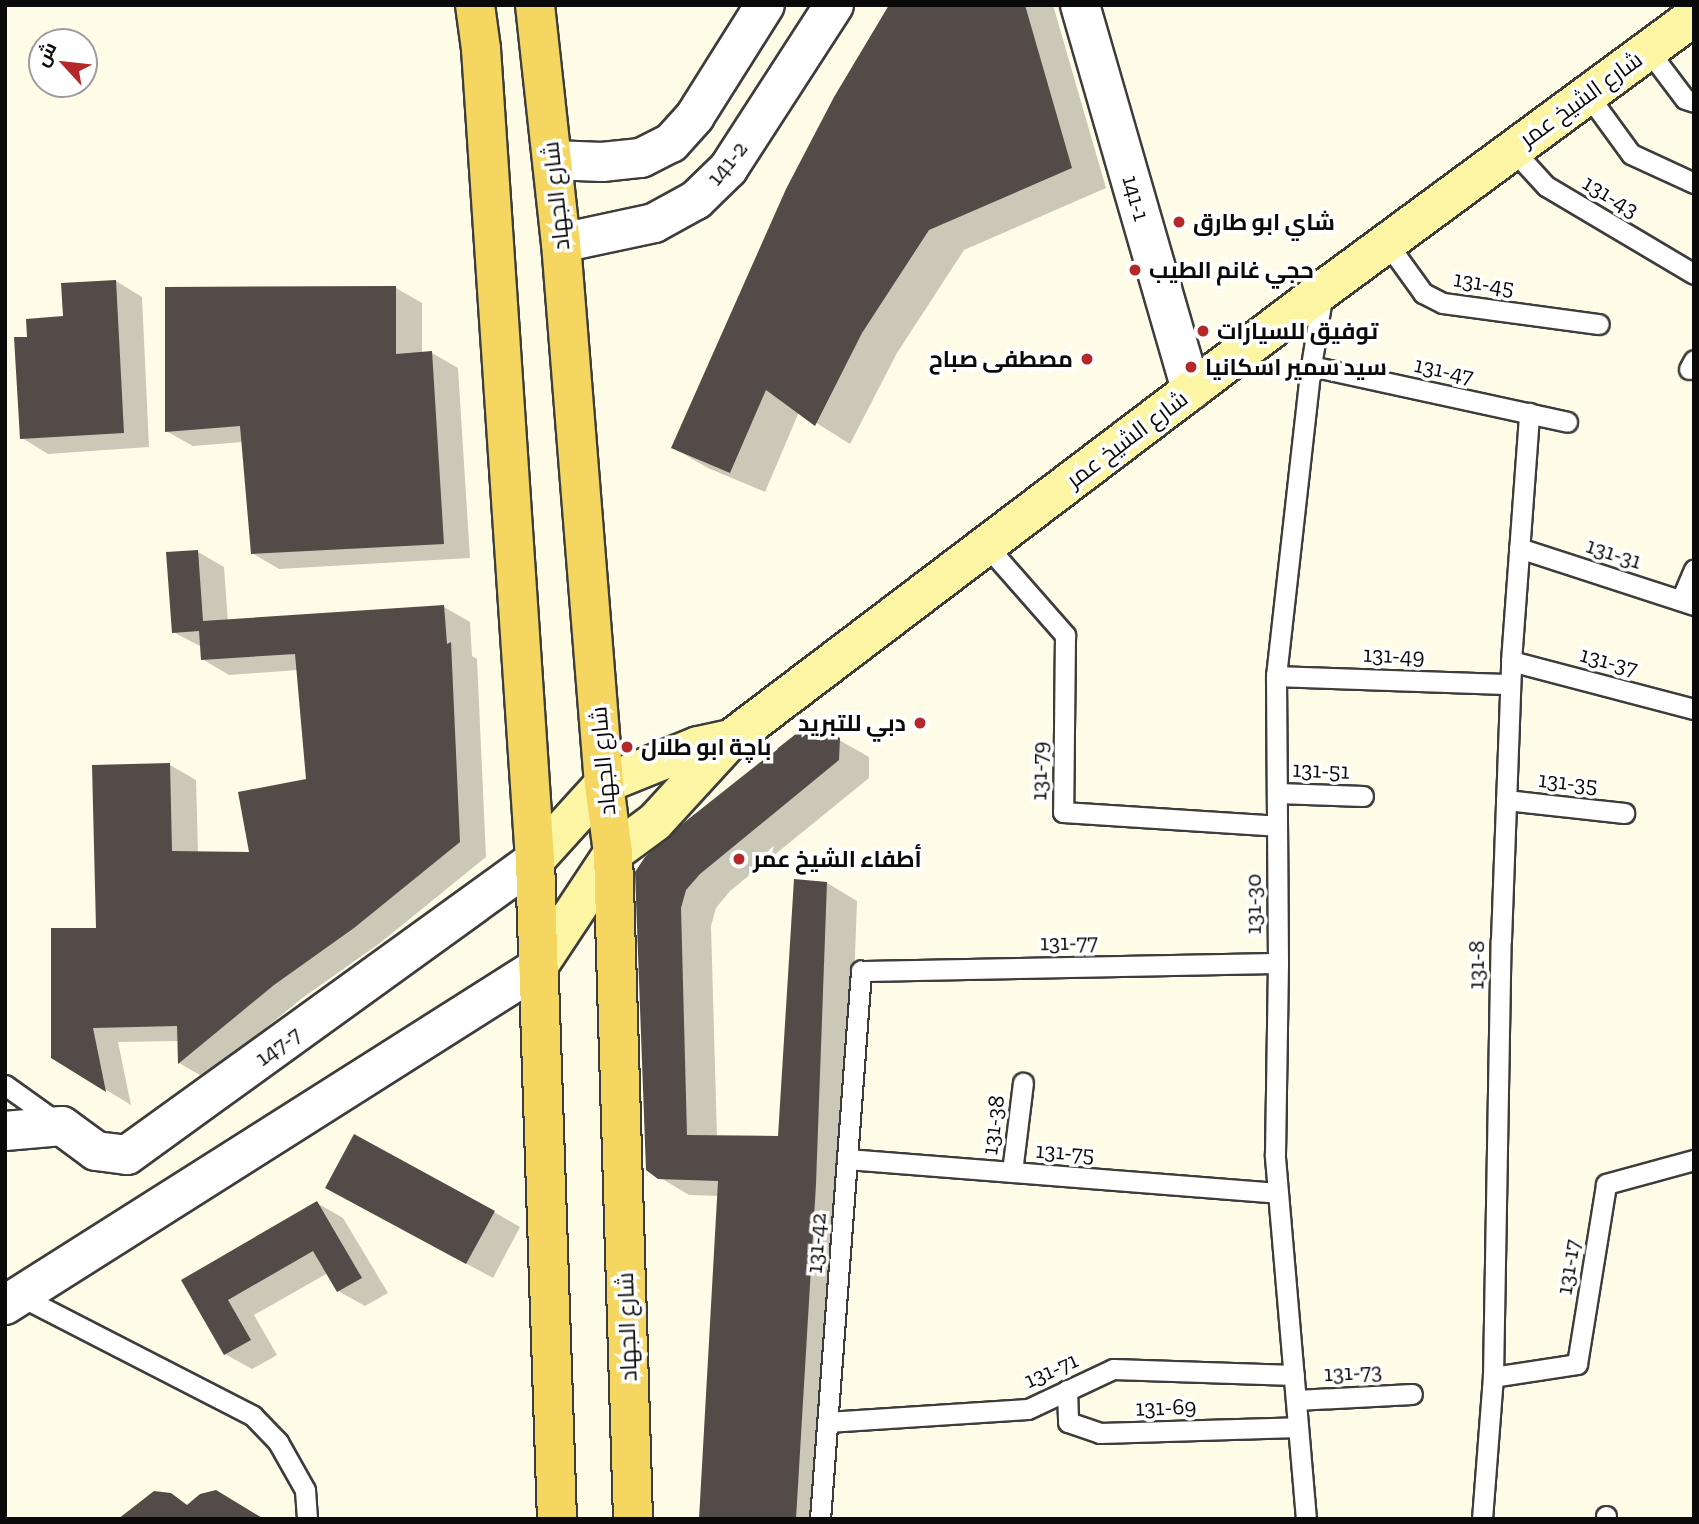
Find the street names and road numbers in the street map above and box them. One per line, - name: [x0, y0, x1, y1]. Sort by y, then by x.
- street label: شارع الشيخ عمر: [1514, 45, 1648, 153]
- street label: 141-2: [701, 135, 753, 191]
- street label: شارع الجهاد: [537, 140, 575, 252]
- street label: 131-43: [1578, 169, 1644, 223]
- street label: 141-1: [1116, 172, 1156, 224]
- street label: 131-45: [1452, 265, 1516, 301]
- street label: 131-47: [1412, 350, 1476, 390]
- street label: شارع الشيخ عمر: [1061, 384, 1193, 494]
- street label: 131-31: [1583, 531, 1645, 575]
- street label: 131-49: [1363, 640, 1425, 670]
- street label: 131-37: [1577, 640, 1641, 682]
- street label: شارع الجهاد: [584, 705, 622, 817]
- street label: 131-79: [1025, 741, 1053, 801]
- street label: 131-51: [1292, 755, 1350, 785]
- street label: 131-35: [1537, 765, 1599, 799]
- street label: 131-30: [1239, 874, 1267, 934]
- street label: 131-77: [1040, 928, 1098, 956]
- street label: 131-8: [1462, 940, 1490, 990]
- street label: 147-7: [250, 1020, 306, 1072]
- street label: 131-38: [976, 1094, 1010, 1156]
- street label: 131-75: [1035, 1136, 1095, 1168]
- street label: 131-42: [800, 1212, 832, 1274]
- street label: 131-17: [1550, 1237, 1586, 1297]
- street label: شارع الجهاد: [611, 1272, 643, 1382]
- street label: 131-71: [1020, 1346, 1082, 1394]
- street label: 131-73: [1323, 1357, 1383, 1387]
- street label: 131-69: [1135, 1392, 1197, 1422]

